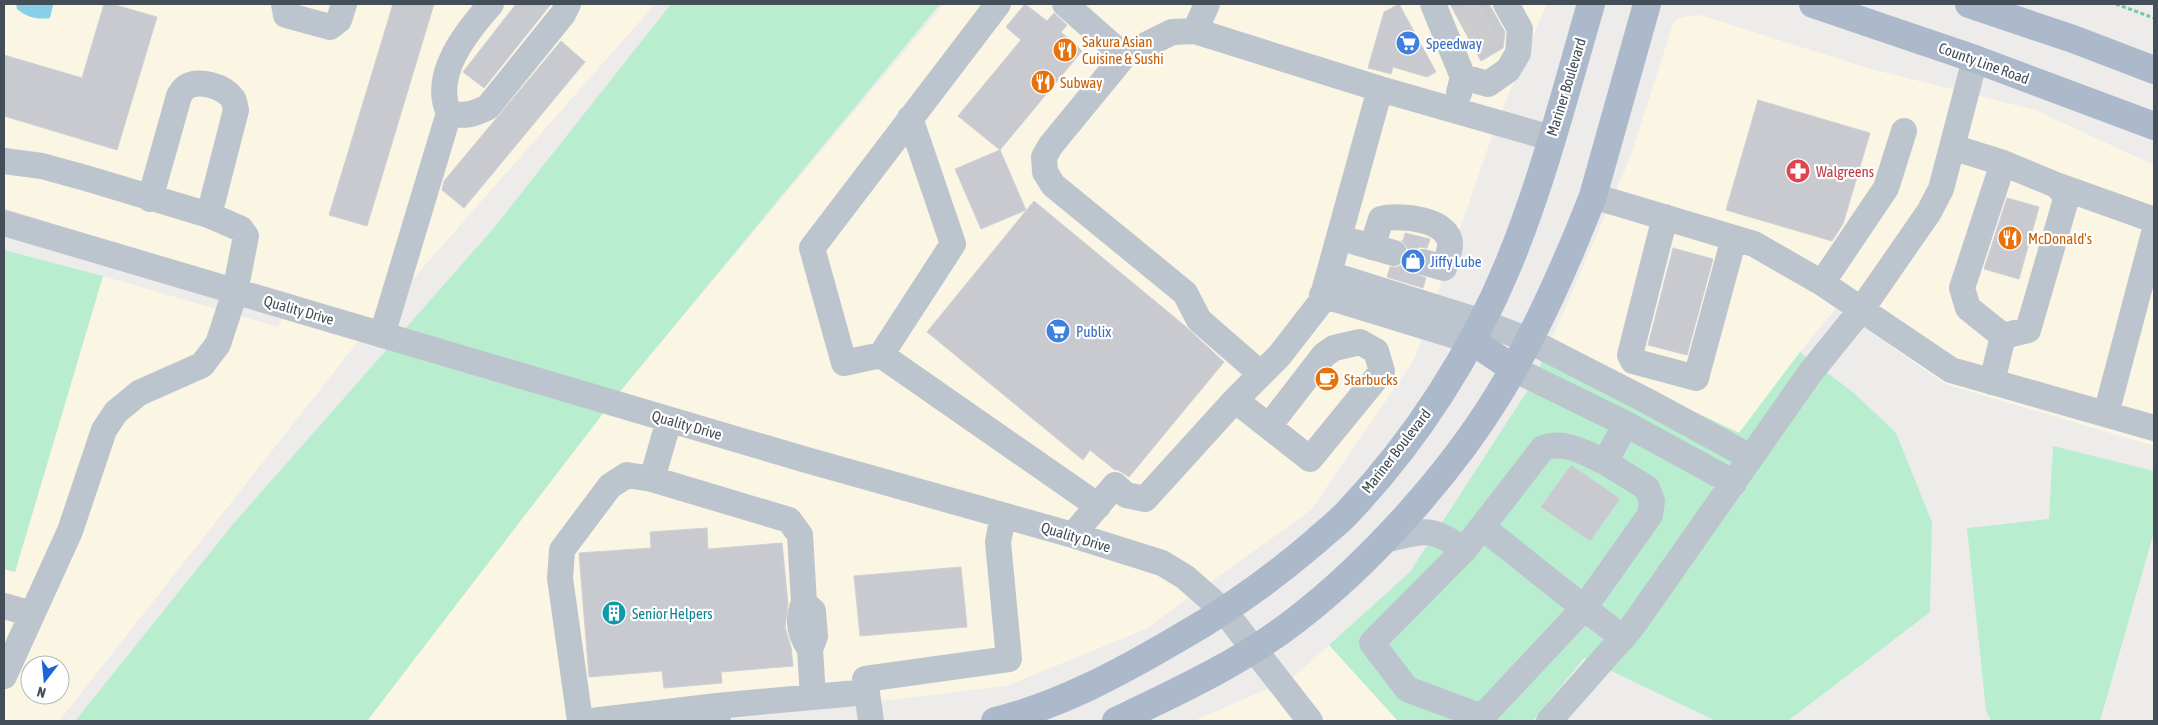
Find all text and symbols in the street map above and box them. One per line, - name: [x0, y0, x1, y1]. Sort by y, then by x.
- supermarket icon: Speedway: [1395, 30, 1421, 56]
- place label: Sakura Asian Cuisine & Sushi: [1082, 33, 1164, 67]
- place label: Speedway: [1426, 35, 1482, 52]
- street label: Mariner Boulevard: [1543, 36, 1589, 138]
- restaurant icon: Sakura Asian Cuisine & Sushi: [1052, 37, 1078, 63]
- street label: County Line Road: [1937, 39, 2031, 87]
- restaurant icon: Subway: [1030, 69, 1056, 95]
- place label: Subway: [1060, 74, 1102, 91]
- pharmacy icon: Walgreens: [1785, 158, 1811, 184]
- place label: Walgreens: [1816, 163, 1874, 180]
- restaurant icon: McDonald's: [1997, 225, 2023, 251]
- place label: McDonald's: [2028, 230, 2092, 247]
- shop icon: Jiffy Lube: [1400, 248, 1426, 274]
- place label: Jiffy Lube: [1430, 253, 1482, 270]
- street label: Quality Drive: [262, 292, 336, 328]
- supermarket icon: Publix: [1045, 318, 1071, 344]
- place label: Publix: [1076, 323, 1111, 340]
- cafe icon: Starbucks: [1314, 366, 1340, 392]
- place label: Starbucks: [1344, 371, 1398, 388]
- street label: Mariner Boulevard: [1358, 406, 1434, 496]
- street label: Quality Drive: [650, 407, 724, 443]
- street label: Quality Drive: [1039, 518, 1113, 556]
- building icon: Senior Helpers: [601, 600, 627, 626]
- place label: Senior Helpers: [632, 605, 713, 622]
- north arrow: [20, 655, 70, 705]
- text: N: [35, 684, 48, 701]

